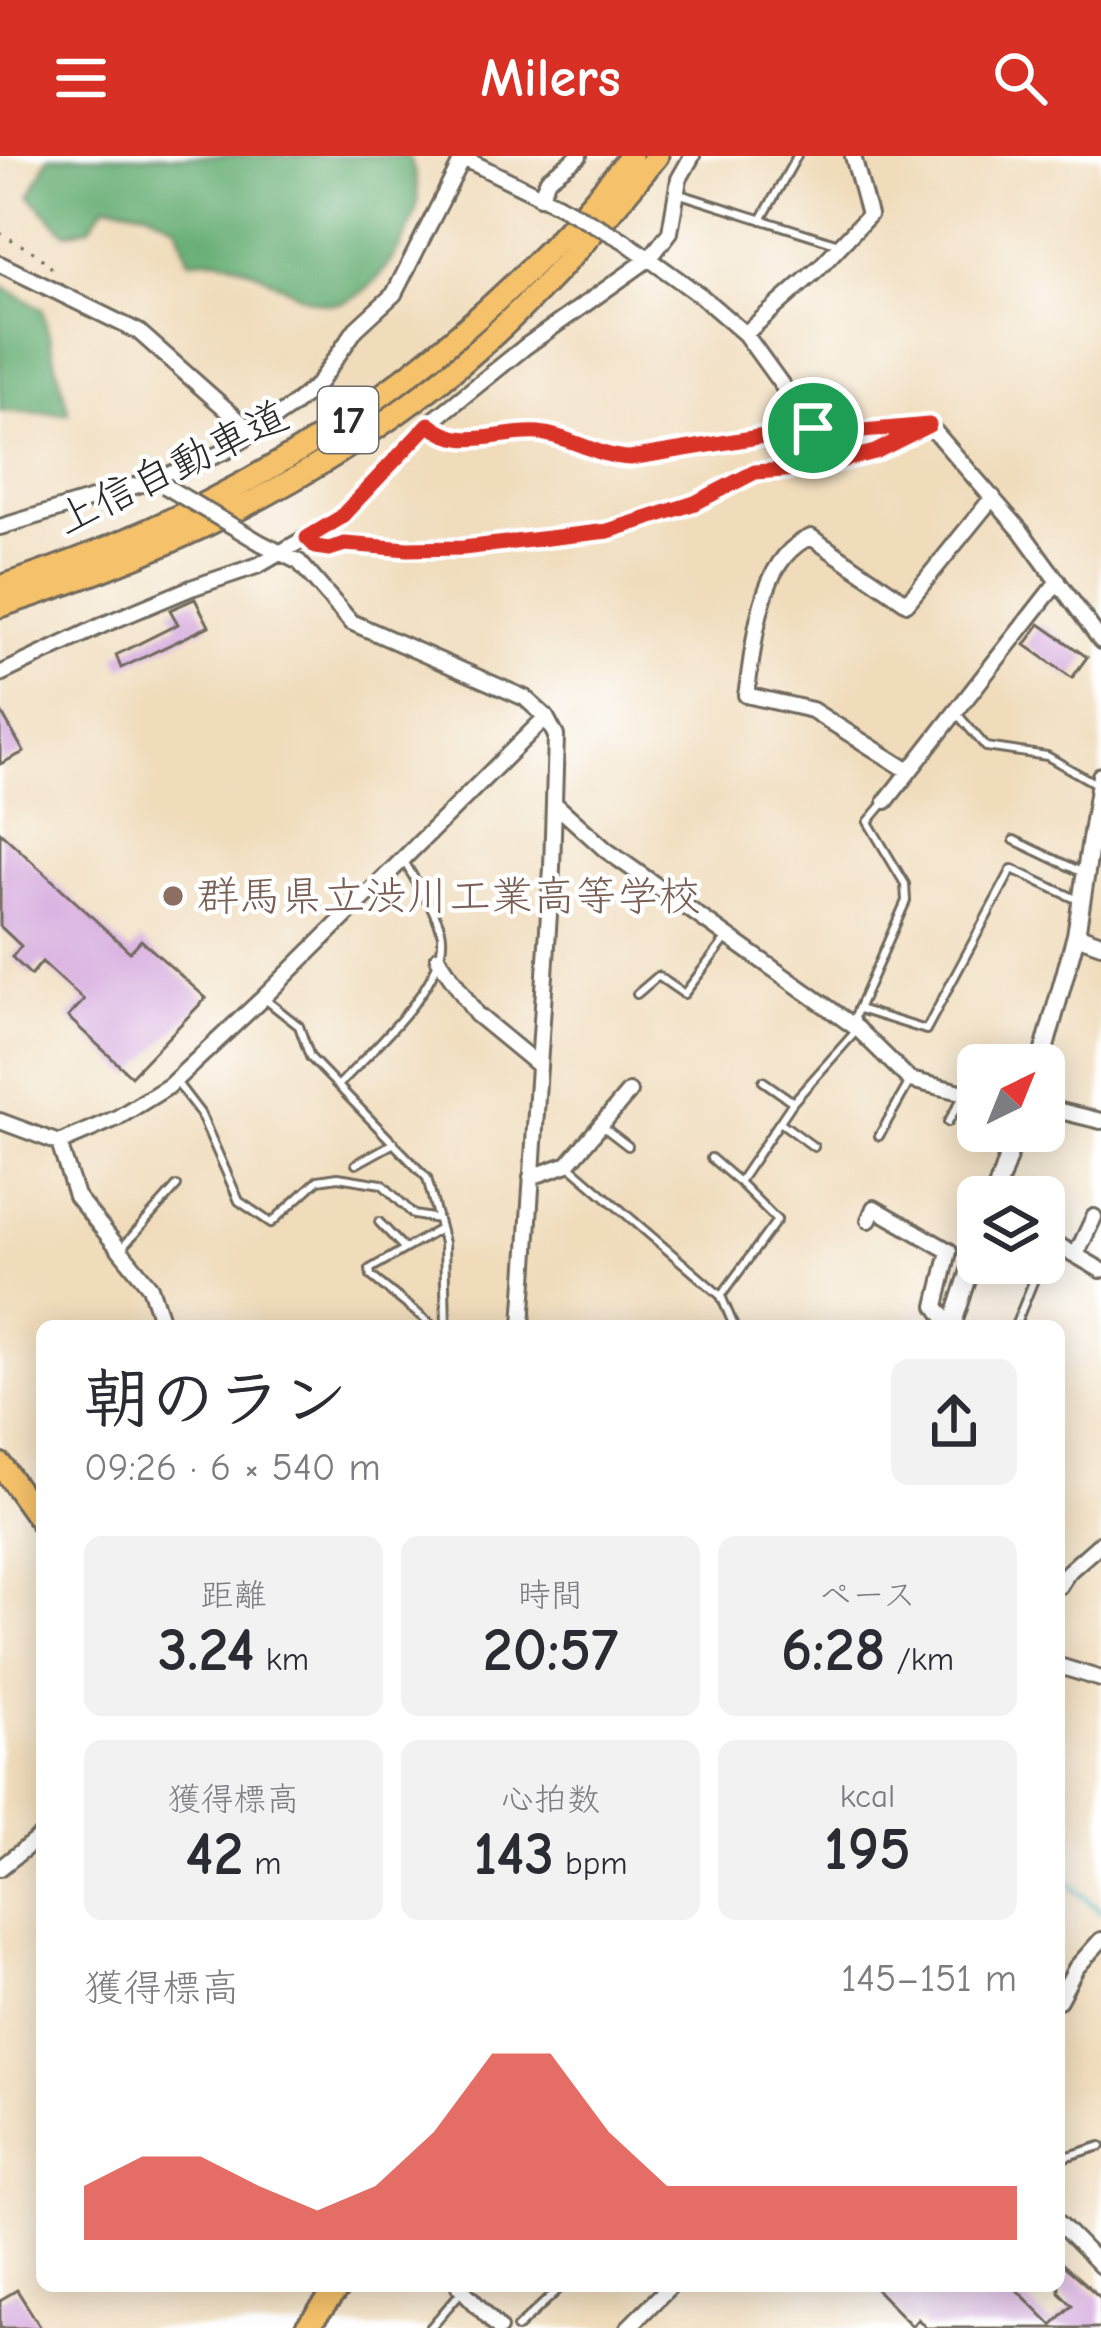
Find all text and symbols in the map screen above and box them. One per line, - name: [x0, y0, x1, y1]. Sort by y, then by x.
- icon: menu: [48, 45, 114, 111]
- icon: search: [987, 45, 1053, 111]
- text: Milers: [480, 47, 621, 110]
- pin: [762, 377, 864, 479]
- road number: 17: [318, 387, 378, 453]
- street label: 上信自動車道: [48, 391, 296, 545]
- icon: arrive: [780, 395, 846, 461]
- place label: 群馬県立渋川工業高等学校: [197, 872, 701, 921]
- marker: 群馬県立渋川工業高等学校: [160, 883, 186, 909]
- north arrow: [957, 1044, 1065, 1152]
- map controls: [957, 1044, 1065, 1284]
- button: layers: [957, 1176, 1065, 1284]
- button: share: [891, 1359, 1017, 1485]
- text: 朝のラン: [84, 1362, 348, 1438]
- text: 09:26 · 6 × 540 m: [84, 1445, 381, 1490]
- text: 距離: [201, 1576, 267, 1614]
- text: 時間: [518, 1576, 584, 1614]
- text: ペース: [819, 1576, 916, 1614]
- text: 3.24: [158, 1616, 255, 1685]
- text: 20:57: [483, 1616, 618, 1685]
- text: 6:28: [781, 1616, 885, 1685]
- text: km: [255, 1640, 309, 1678]
- text: /km: [885, 1640, 954, 1678]
- text: kcal: [840, 1777, 895, 1815]
- text: 獲得標高: [168, 1780, 300, 1818]
- text: 心拍数: [501, 1780, 600, 1818]
- text: 195: [824, 1815, 911, 1884]
- text: 42: [185, 1820, 243, 1889]
- text: 143: [473, 1820, 554, 1889]
- text: m: [243, 1844, 282, 1882]
- text: bpm: [554, 1844, 628, 1882]
- text: 145–151 m: [841, 1956, 1017, 2001]
- text: 獲得標高: [84, 1966, 240, 2011]

